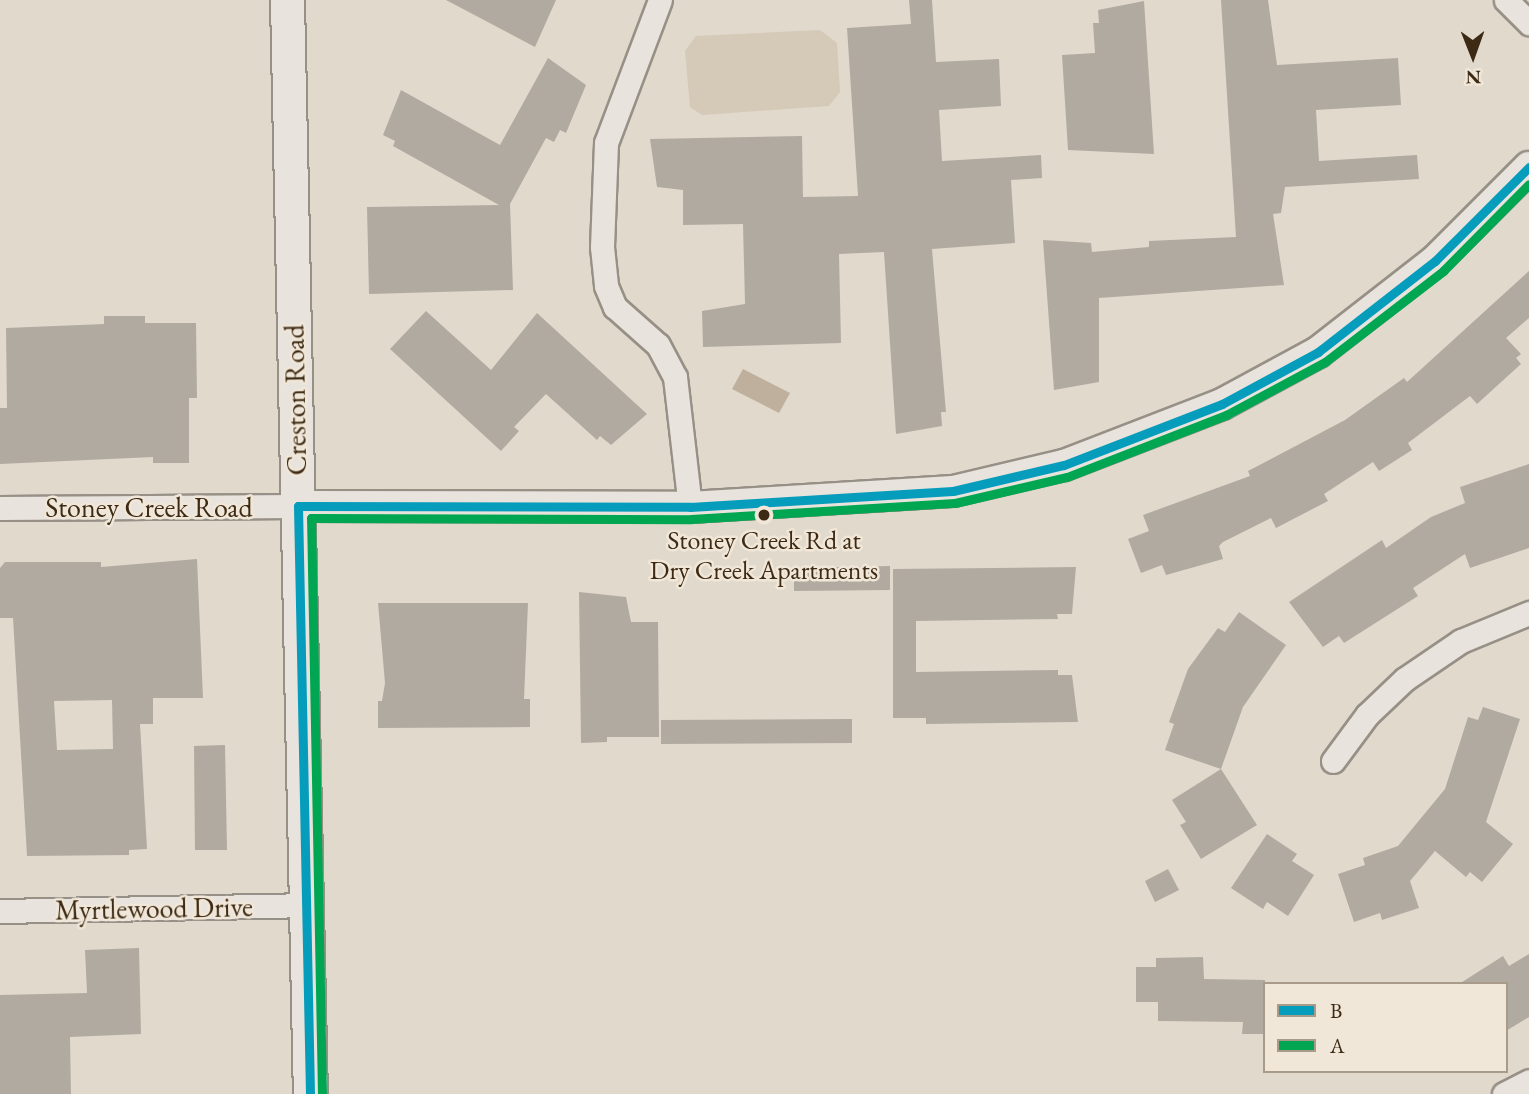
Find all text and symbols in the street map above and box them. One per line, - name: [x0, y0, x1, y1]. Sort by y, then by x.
- north arrow: [1438, 21, 1508, 91]
- text: N: [1465, 65, 1481, 90]
- street label: Creston Road: [277, 324, 313, 476]
- street label: Stoney Creek Road: [45, 490, 253, 524]
- marker: Stoney Creek Rd at Dry Creek Apartments: [757, 508, 771, 522]
- place label: Stoney Creek Rd at Dry Creek Apartments: [650, 525, 878, 586]
- street label: Myrtlewood Drive: [55, 889, 253, 927]
- legend: [1263, 982, 1508, 1073]
- text: B: [1330, 997, 1342, 1024]
- text: A: [1330, 1032, 1345, 1059]

